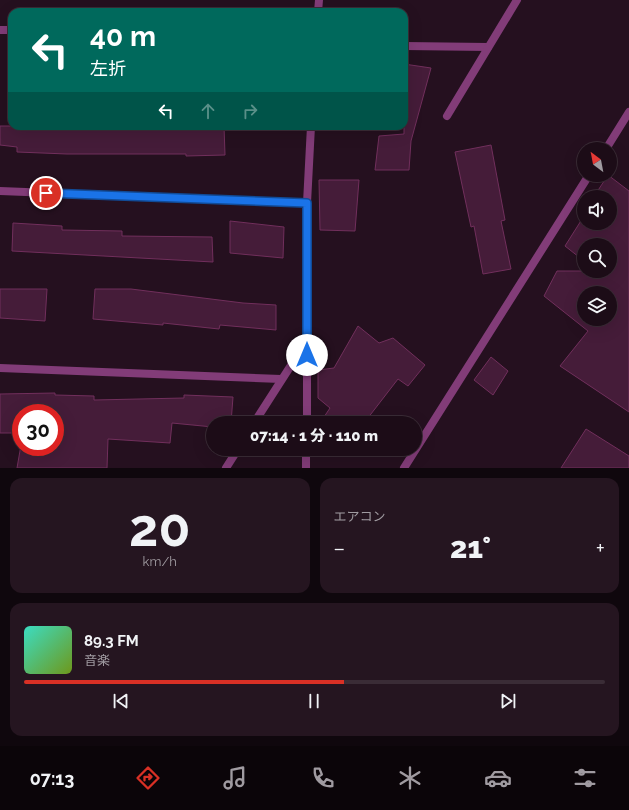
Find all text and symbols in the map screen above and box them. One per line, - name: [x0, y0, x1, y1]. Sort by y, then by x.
- text: 40 m: [90, 20, 156, 53]
- icon: left: [24, 24, 76, 76]
- text: 左折: [90, 58, 126, 79]
- icon: left: [155, 100, 177, 122]
- icon: ahead: [197, 100, 219, 122]
- icon: right: [239, 100, 261, 122]
- north arrow: [577, 142, 617, 182]
- map controls: [577, 142, 617, 326]
- pin: [29, 176, 63, 210]
- icon: arrive: [35, 182, 57, 204]
- button: sound: [577, 190, 617, 230]
- button: search: [577, 238, 617, 278]
- button: layers: [577, 286, 617, 326]
- position arrow: [286, 334, 328, 376]
- speed limit sign: 30: [12, 404, 64, 456]
- text: 07:14 · 1 分 · 110 m: [250, 427, 378, 445]
- text: 20: [129, 497, 190, 558]
- text: エアコン: [334, 509, 386, 524]
- text: 21°: [450, 530, 491, 565]
- text: −: [334, 535, 345, 561]
- text: +: [596, 535, 605, 561]
- text: km/h: [143, 554, 177, 569]
- text: 89.3 FM: [84, 632, 139, 650]
- text: 音楽: [84, 653, 110, 668]
- icon: previous: [110, 690, 132, 712]
- icon: pause: [303, 690, 325, 712]
- icon: next: [497, 690, 519, 712]
- icon: directions: [134, 764, 162, 792]
- icon: music: [221, 764, 249, 792]
- icon: phone: [309, 764, 337, 792]
- icon: climate: [396, 764, 424, 792]
- icon: car: [484, 764, 512, 792]
- icon: filters: [571, 764, 599, 792]
- text: 07:13: [30, 768, 74, 789]

